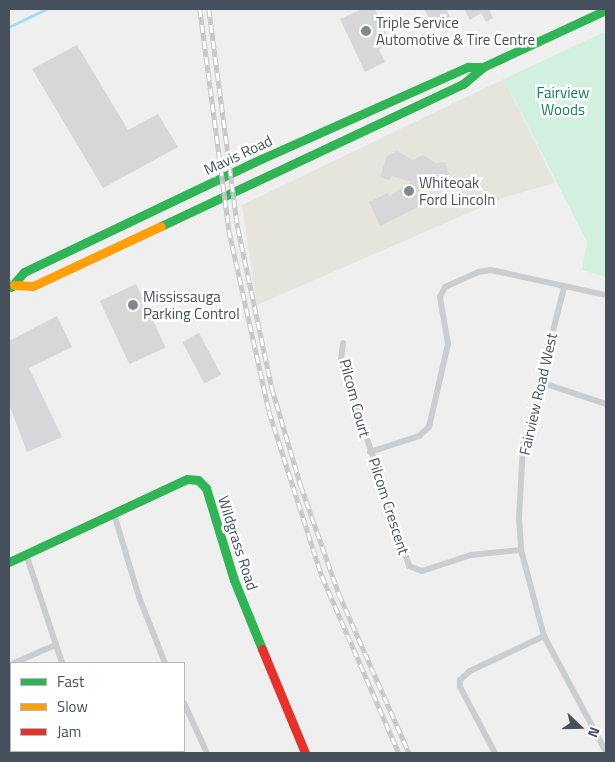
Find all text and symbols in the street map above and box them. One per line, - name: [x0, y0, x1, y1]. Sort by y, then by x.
- place label: Triple Service Automotive & Tire Centre: [376, 13, 535, 48]
- marker: Triple Service Automotive & Tire Centre: [360, 25, 372, 37]
- park label: Fairview Woods: [537, 83, 589, 118]
- street label: Mavis Road: [201, 131, 275, 179]
- place label: Whiteoak Ford Lincoln: [419, 173, 495, 208]
- marker: Whiteoak Ford Lincoln: [403, 185, 415, 197]
- place label: Mississauga Parking Control: [143, 287, 240, 322]
- marker: Mississauga Parking Control: [127, 299, 139, 311]
- street label: Fairview Road West: [515, 331, 561, 457]
- street label: Pilcom Court: [336, 357, 374, 439]
- street label: Pilcom Crescent: [365, 455, 413, 557]
- street label: Wildgrass Road: [214, 494, 262, 592]
- legend: [10, 662, 185, 752]
- text: Fast: [57, 670, 84, 693]
- text: Slow: [57, 695, 88, 718]
- north arrow: [555, 702, 605, 752]
- text: Jam: [57, 720, 81, 743]
- text: N: [583, 724, 606, 741]

